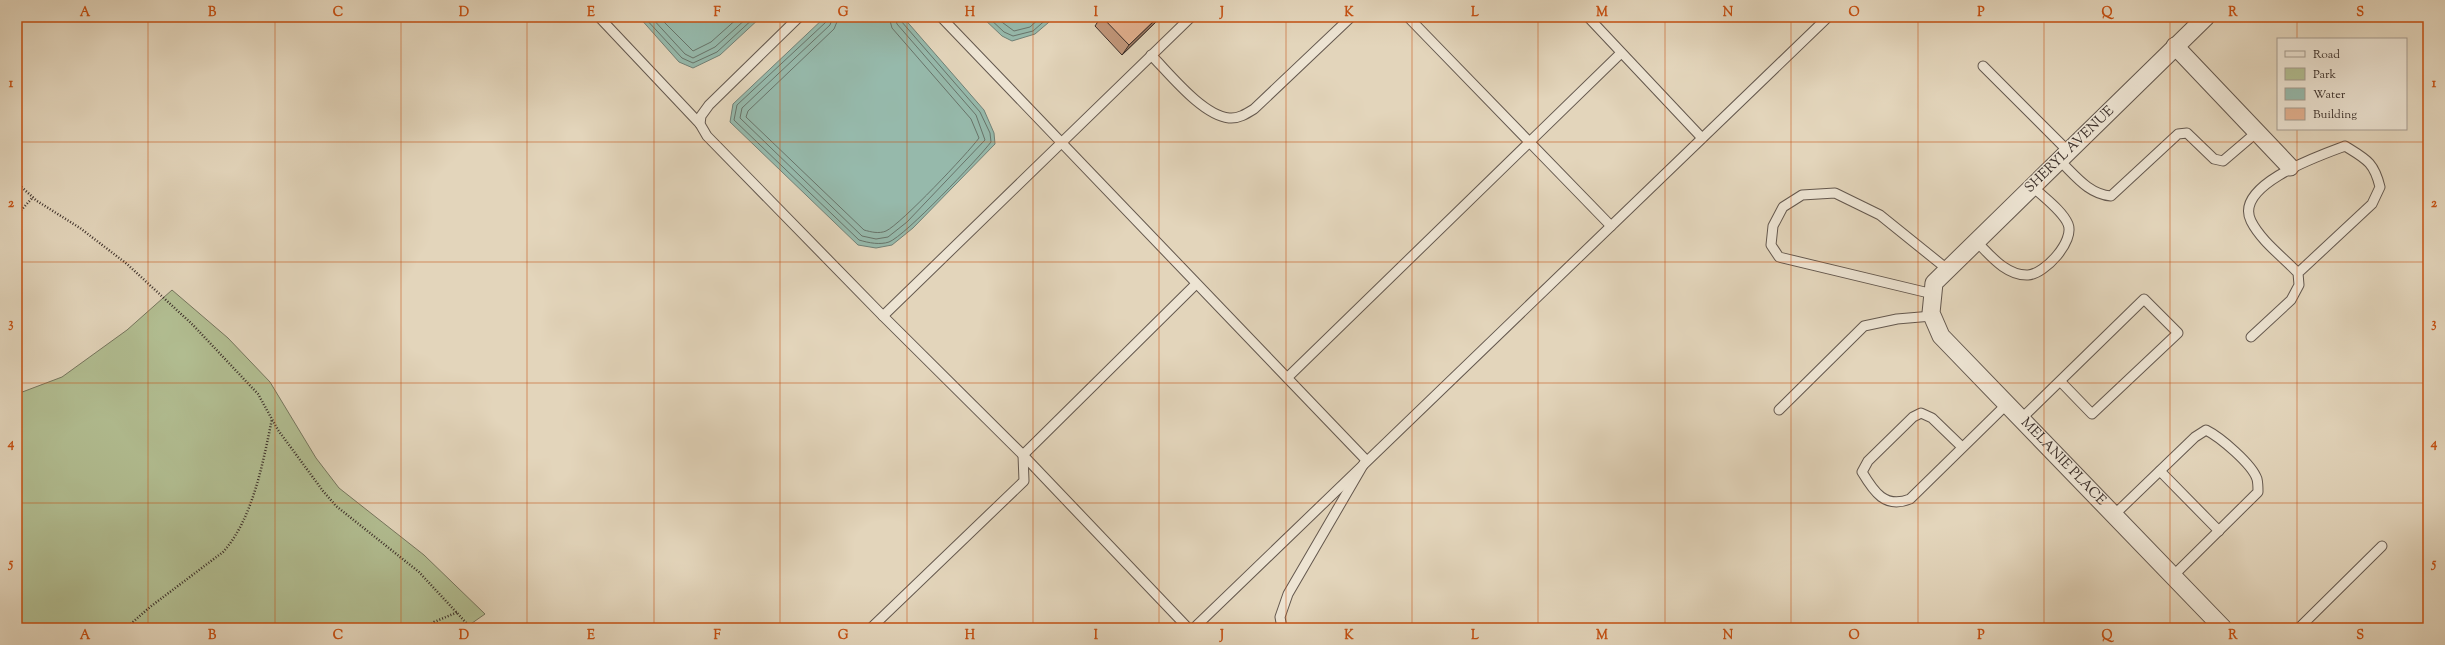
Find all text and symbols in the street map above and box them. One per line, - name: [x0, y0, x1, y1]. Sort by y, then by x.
- text: A: [80, 4, 91, 22]
- text: B: [208, 4, 217, 22]
- text: C: [333, 4, 343, 22]
- text: D: [459, 4, 469, 22]
- text: E: [587, 4, 595, 22]
- text: F: [713, 4, 721, 22]
- text: G: [838, 4, 849, 22]
- text: H: [965, 4, 976, 22]
- text: I: [1094, 4, 1099, 22]
- text: J: [1219, 4, 1224, 22]
- text: K: [1344, 4, 1354, 22]
- text: L: [1471, 4, 1479, 22]
- text: M: [1596, 4, 1608, 22]
- text: N: [1723, 4, 1734, 22]
- text: O: [1848, 4, 1860, 22]
- text: P: [1977, 4, 1985, 22]
- text: Q: [2102, 4, 2115, 22]
- text: R: [2228, 4, 2238, 22]
- text: S: [2356, 4, 2364, 22]
- legend: [2277, 38, 2407, 130]
- text: Road: [2313, 46, 2340, 64]
- text: Park: [2313, 66, 2336, 84]
- text: 1: [9, 75, 14, 93]
- text: 1: [2432, 75, 2437, 93]
- text: Water: [2313, 86, 2346, 104]
- street label: SHERYL AVENUE: [2021, 102, 2120, 198]
- text: Building: [2313, 106, 2357, 124]
- text: 2: [8, 195, 15, 213]
- text: 2: [2431, 195, 2438, 213]
- text: 3: [8, 315, 14, 333]
- text: 3: [2431, 315, 2437, 333]
- street label: MELANIE PLACE: [2016, 414, 2110, 511]
- text: 4: [7, 435, 15, 453]
- text: 4: [2430, 435, 2438, 453]
- text: 5: [8, 555, 14, 573]
- text: 5: [2431, 555, 2437, 573]
- text: A: [80, 627, 91, 645]
- text: B: [208, 627, 217, 645]
- text: C: [333, 627, 343, 645]
- text: D: [459, 627, 469, 645]
- text: E: [587, 627, 595, 645]
- text: F: [713, 627, 721, 645]
- text: G: [838, 627, 849, 645]
- text: H: [965, 627, 976, 645]
- text: I: [1094, 627, 1099, 645]
- text: J: [1219, 627, 1224, 645]
- text: K: [1344, 627, 1354, 645]
- text: L: [1471, 627, 1479, 645]
- text: M: [1596, 627, 1608, 645]
- text: N: [1723, 627, 1734, 645]
- text: O: [1848, 627, 1860, 645]
- text: P: [1977, 627, 1985, 645]
- text: Q: [2102, 627, 2115, 645]
- text: R: [2228, 627, 2238, 645]
- text: S: [2356, 627, 2364, 645]

